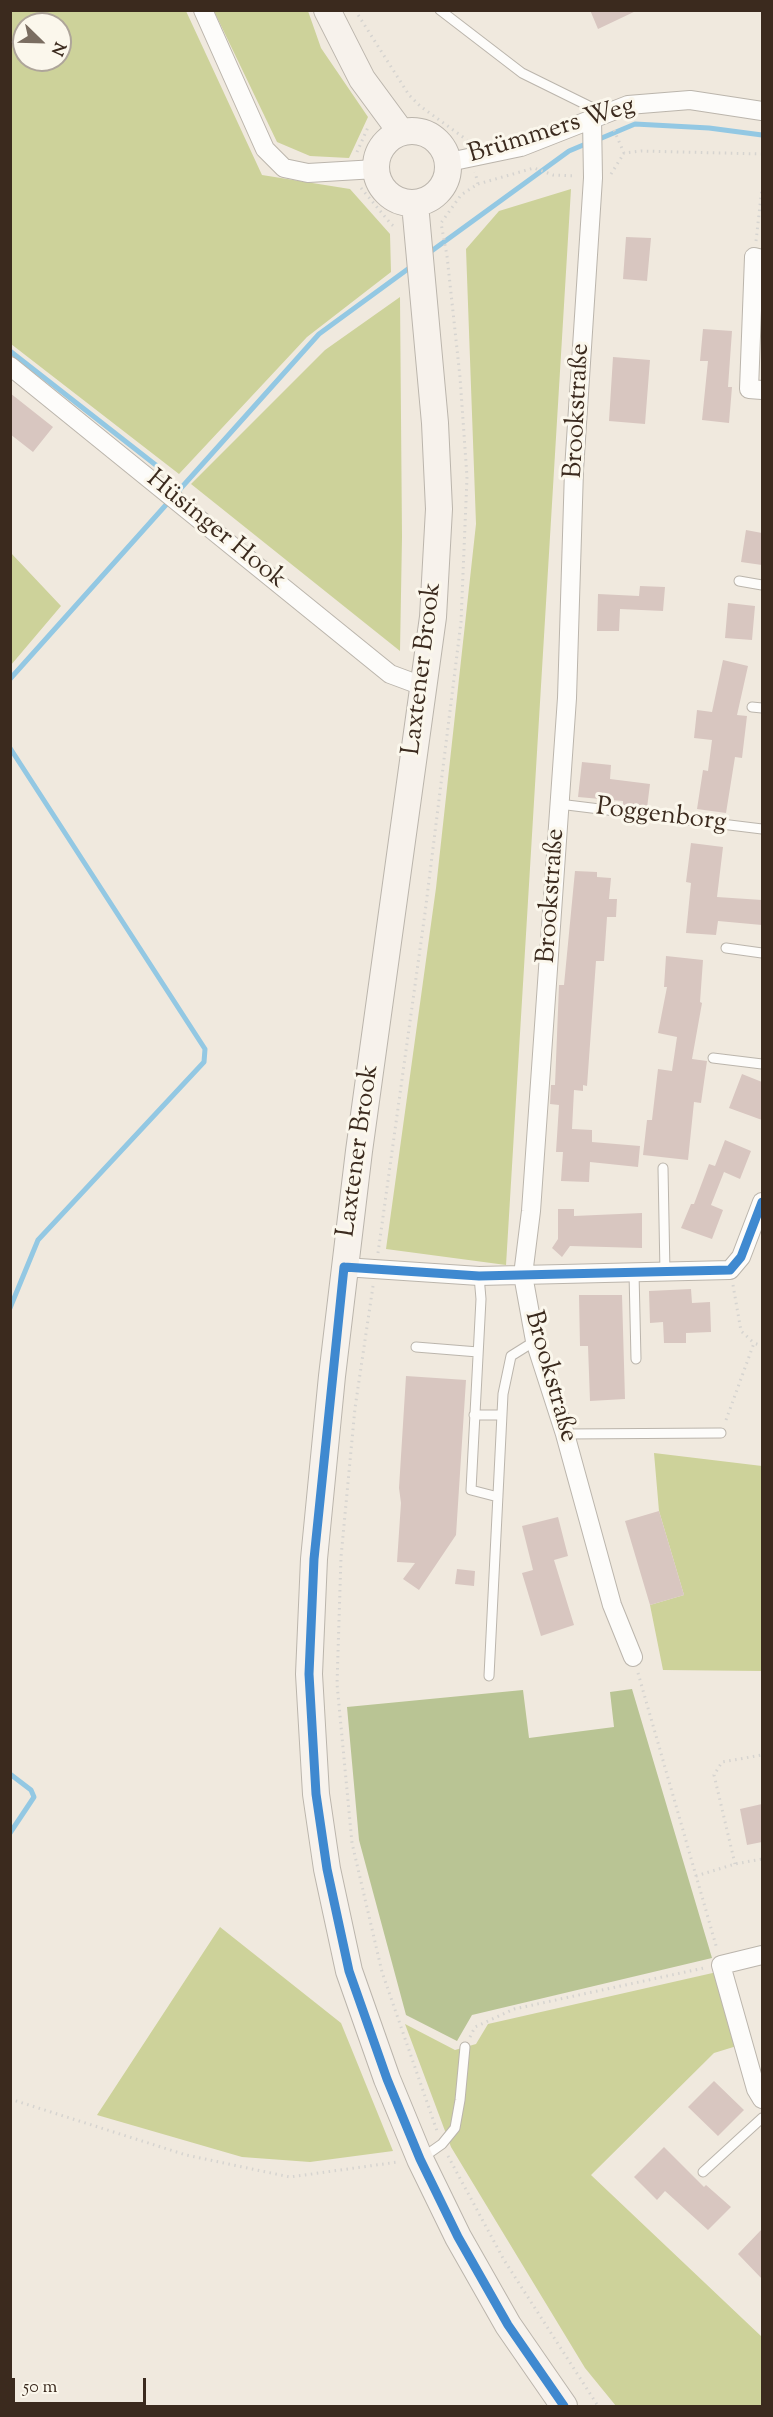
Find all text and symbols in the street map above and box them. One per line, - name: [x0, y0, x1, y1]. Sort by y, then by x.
- north arrow: [12, 12, 72, 72]
- text: N: [44, 38, 70, 59]
- street label: Brümmers Weg: [465, 92, 639, 172]
- street label: Brookstraße: [560, 343, 598, 479]
- street label: Hüsinger Hook: [139, 465, 291, 597]
- street label: Laxtener Brook: [398, 581, 450, 757]
- street label: Poggenborg: [594, 794, 728, 840]
- street label: Brookstraße: [533, 827, 573, 965]
- street label: Laxtener Brook: [332, 1063, 388, 1239]
- street label: Brookstraße: [515, 1308, 583, 1446]
- scale bar: [15, 2366, 148, 2404]
- text: 50 m: [23, 2375, 57, 2401]

